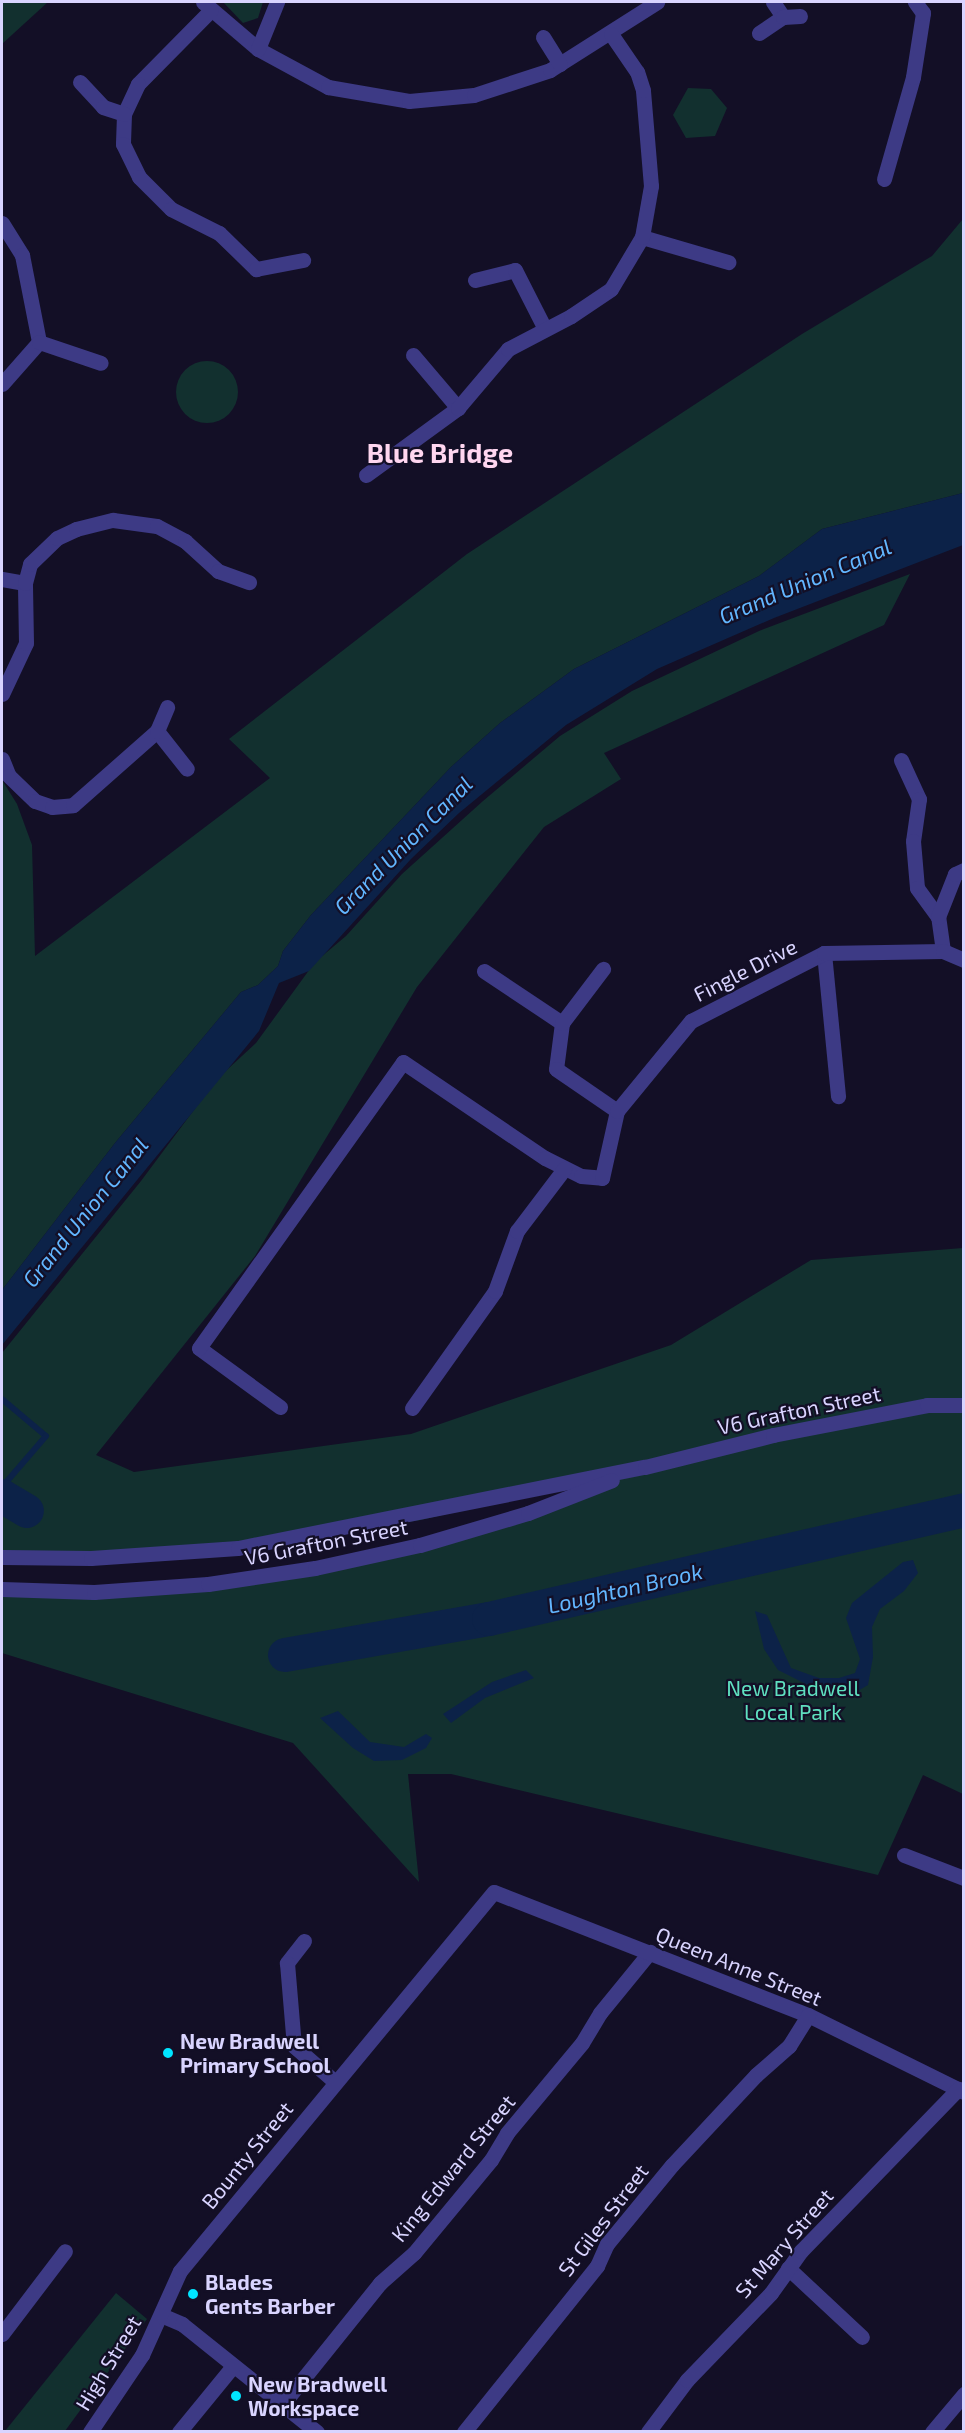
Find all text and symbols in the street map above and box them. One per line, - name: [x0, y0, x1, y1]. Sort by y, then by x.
- district label: Blue Bridge: [367, 437, 513, 469]
- water label: Grand Union Canal: [715, 533, 895, 629]
- water label: Grand Union Canal: [328, 770, 478, 920]
- street label: Fingle Drive: [689, 933, 801, 1007]
- water label: Grand Union Canal: [17, 1132, 153, 1292]
- street label: V6 Grafton Street: [715, 1380, 883, 1440]
- street label: V6 Grafton Street: [242, 1514, 410, 1570]
- water label: Loughton Brook: [545, 1557, 705, 1619]
- park label: New Bradwell Local Park: [726, 1675, 860, 1725]
- street label: Queen Anne Street: [652, 1921, 826, 2011]
- place label: New Bradwell Primary School: [180, 2028, 331, 2078]
- marker: New Bradwell Primary School: [161, 2046, 175, 2060]
- street label: King Edward Street: [386, 2089, 520, 2247]
- street label: Bounty Street: [196, 2096, 298, 2214]
- street label: St Giles Street: [553, 2159, 653, 2281]
- street label: St Mary Street: [730, 2183, 838, 2303]
- place label: Blades Gents Barber: [205, 2269, 335, 2319]
- marker: Blades Gents Barber: [186, 2287, 200, 2301]
- street label: High Street: [70, 2311, 146, 2415]
- place label: New Bradwell Workspace: [248, 2371, 388, 2421]
- marker: New Bradwell Workspace: [229, 2389, 243, 2403]

